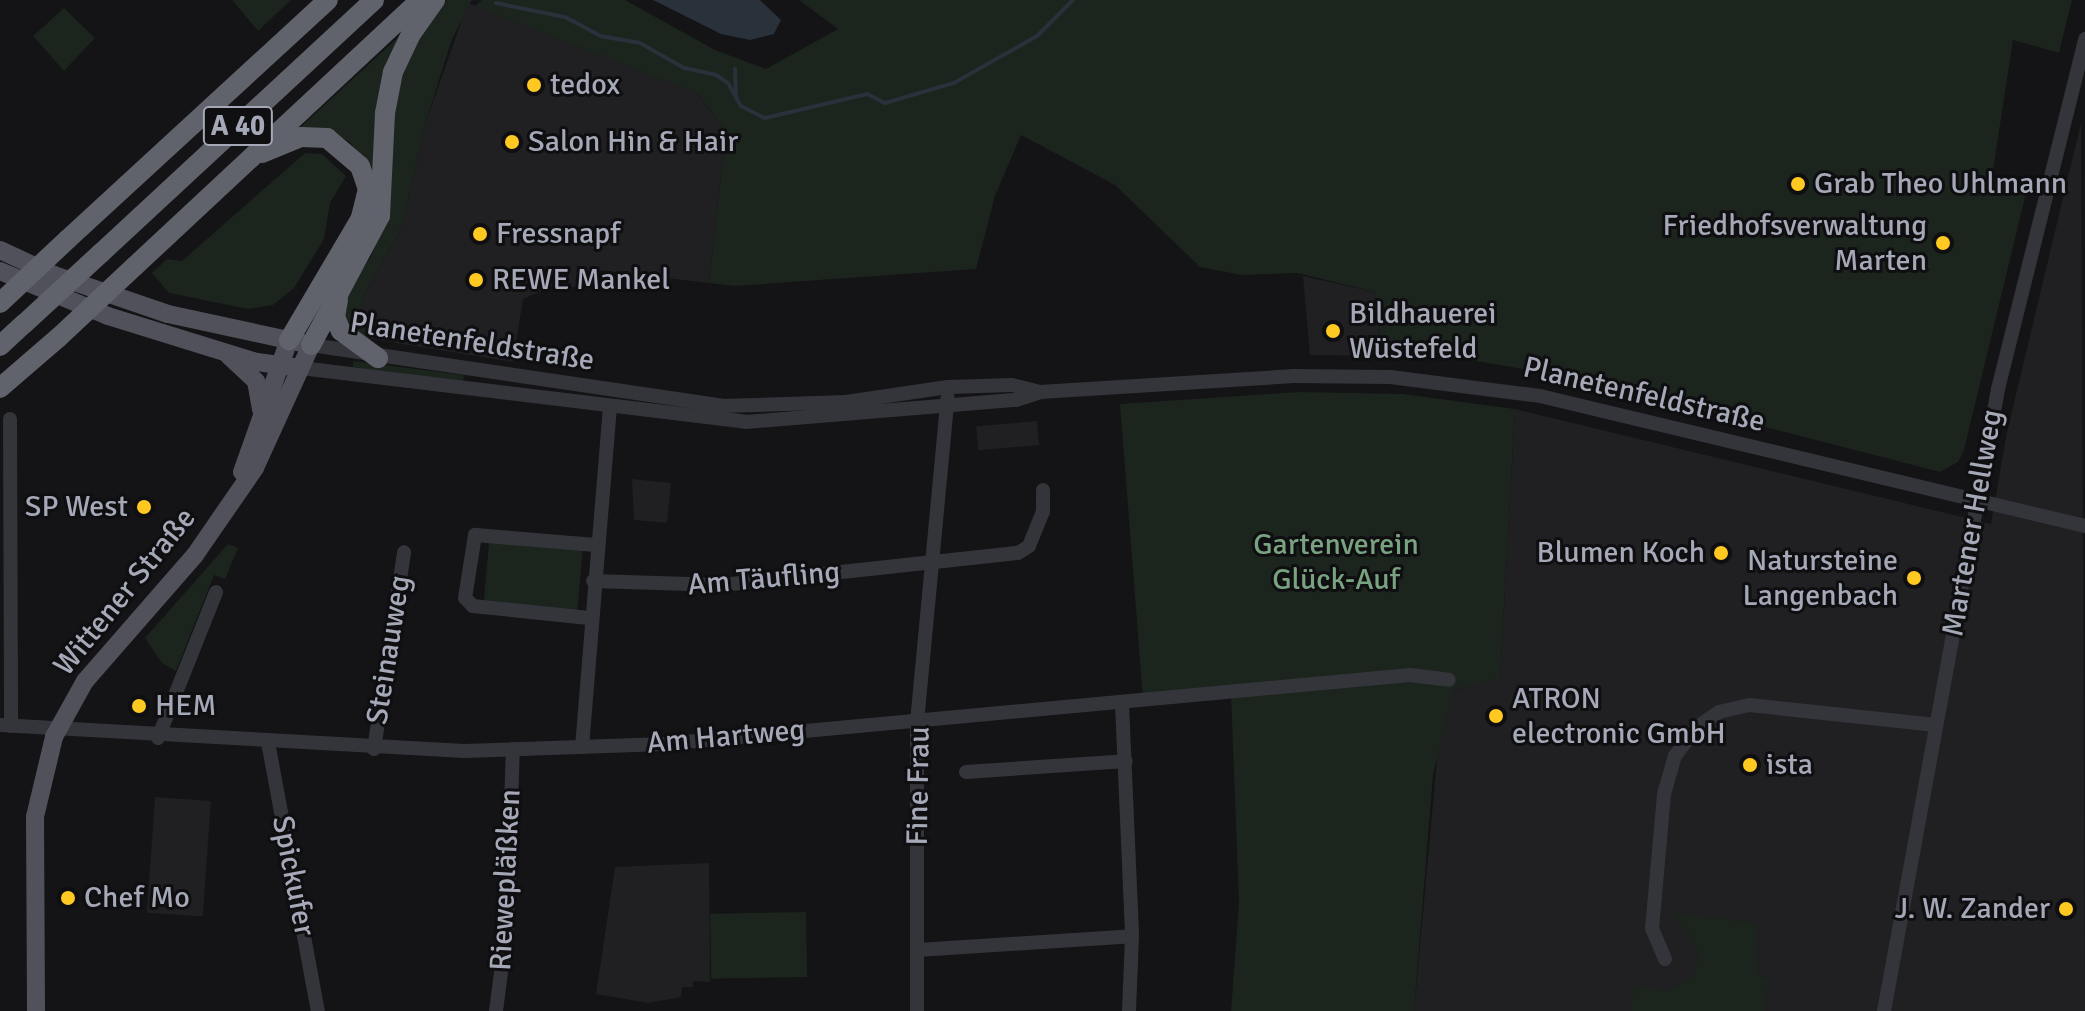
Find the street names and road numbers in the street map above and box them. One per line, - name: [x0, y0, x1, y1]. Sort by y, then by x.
- road number: A 40: [202, 102, 274, 150]
- street label: Planetenfeldstraße: [347, 305, 597, 379]
- street label: Planetenfeldstraße: [1520, 350, 1768, 440]
- street label: Martener Hellweg: [1935, 407, 2011, 639]
- street label: Wittener Straße: [46, 501, 204, 683]
- street label: Am Täufling: [686, 554, 842, 604]
- street label: Steinauweg: [359, 573, 419, 727]
- street label: Am Hartweg: [645, 712, 807, 762]
- street label: Fine Frau: [900, 726, 938, 846]
- street label: Riewepläßken: [483, 788, 529, 972]
- street label: Spickufer: [264, 813, 322, 939]

